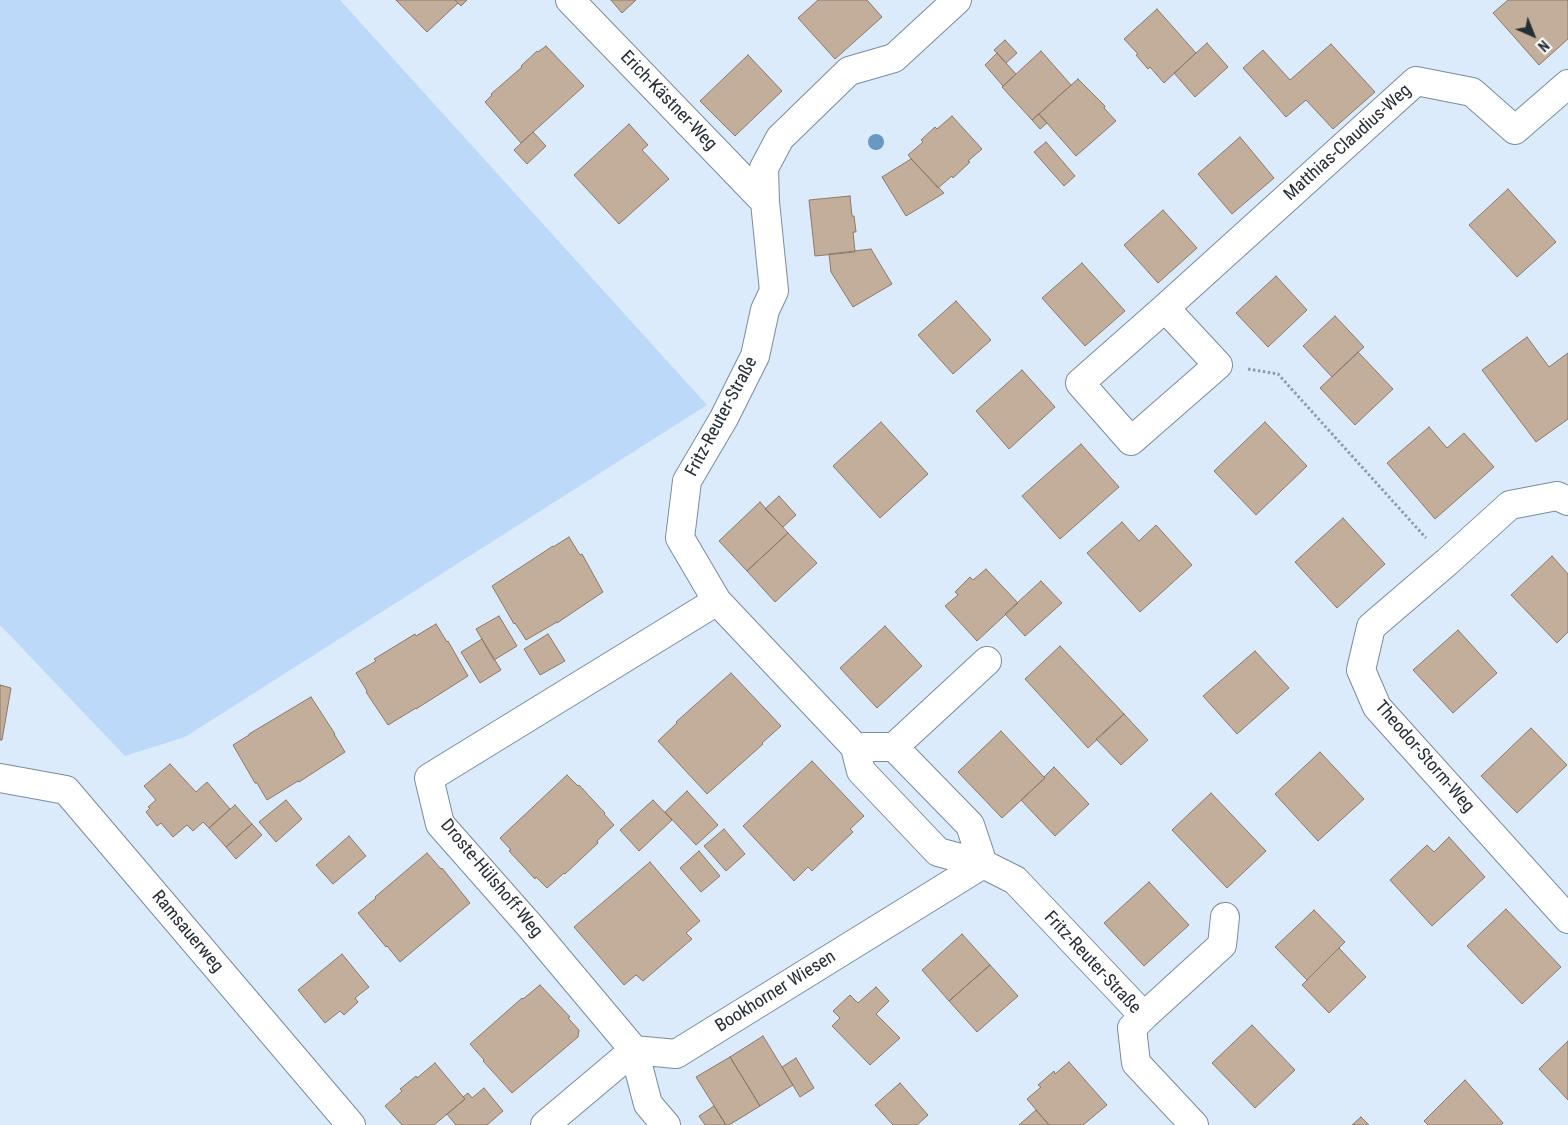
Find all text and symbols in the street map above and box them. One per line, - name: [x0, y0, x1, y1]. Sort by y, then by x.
- north arrow: [1508, 10, 1558, 60]
- text: N: [1535, 37, 1552, 55]
- street label: Erich-Kästner-Weg: [615, 47, 721, 155]
- street label: Matthias-Claudius-Weg: [1280, 80, 1416, 206]
- street label: Fritz-Reuter-Straße: [681, 353, 763, 481]
- street label: Theodor-Storm-Weg: [1370, 697, 1478, 817]
- street label: Droste-Hülshoff-Weg: [435, 816, 547, 942]
- street label: Ramsauerweg: [146, 887, 228, 977]
- street label: Fritz-Reuter-Straße: [1039, 907, 1145, 1019]
- street label: Bookhorner Wiesen: [712, 946, 840, 1038]

